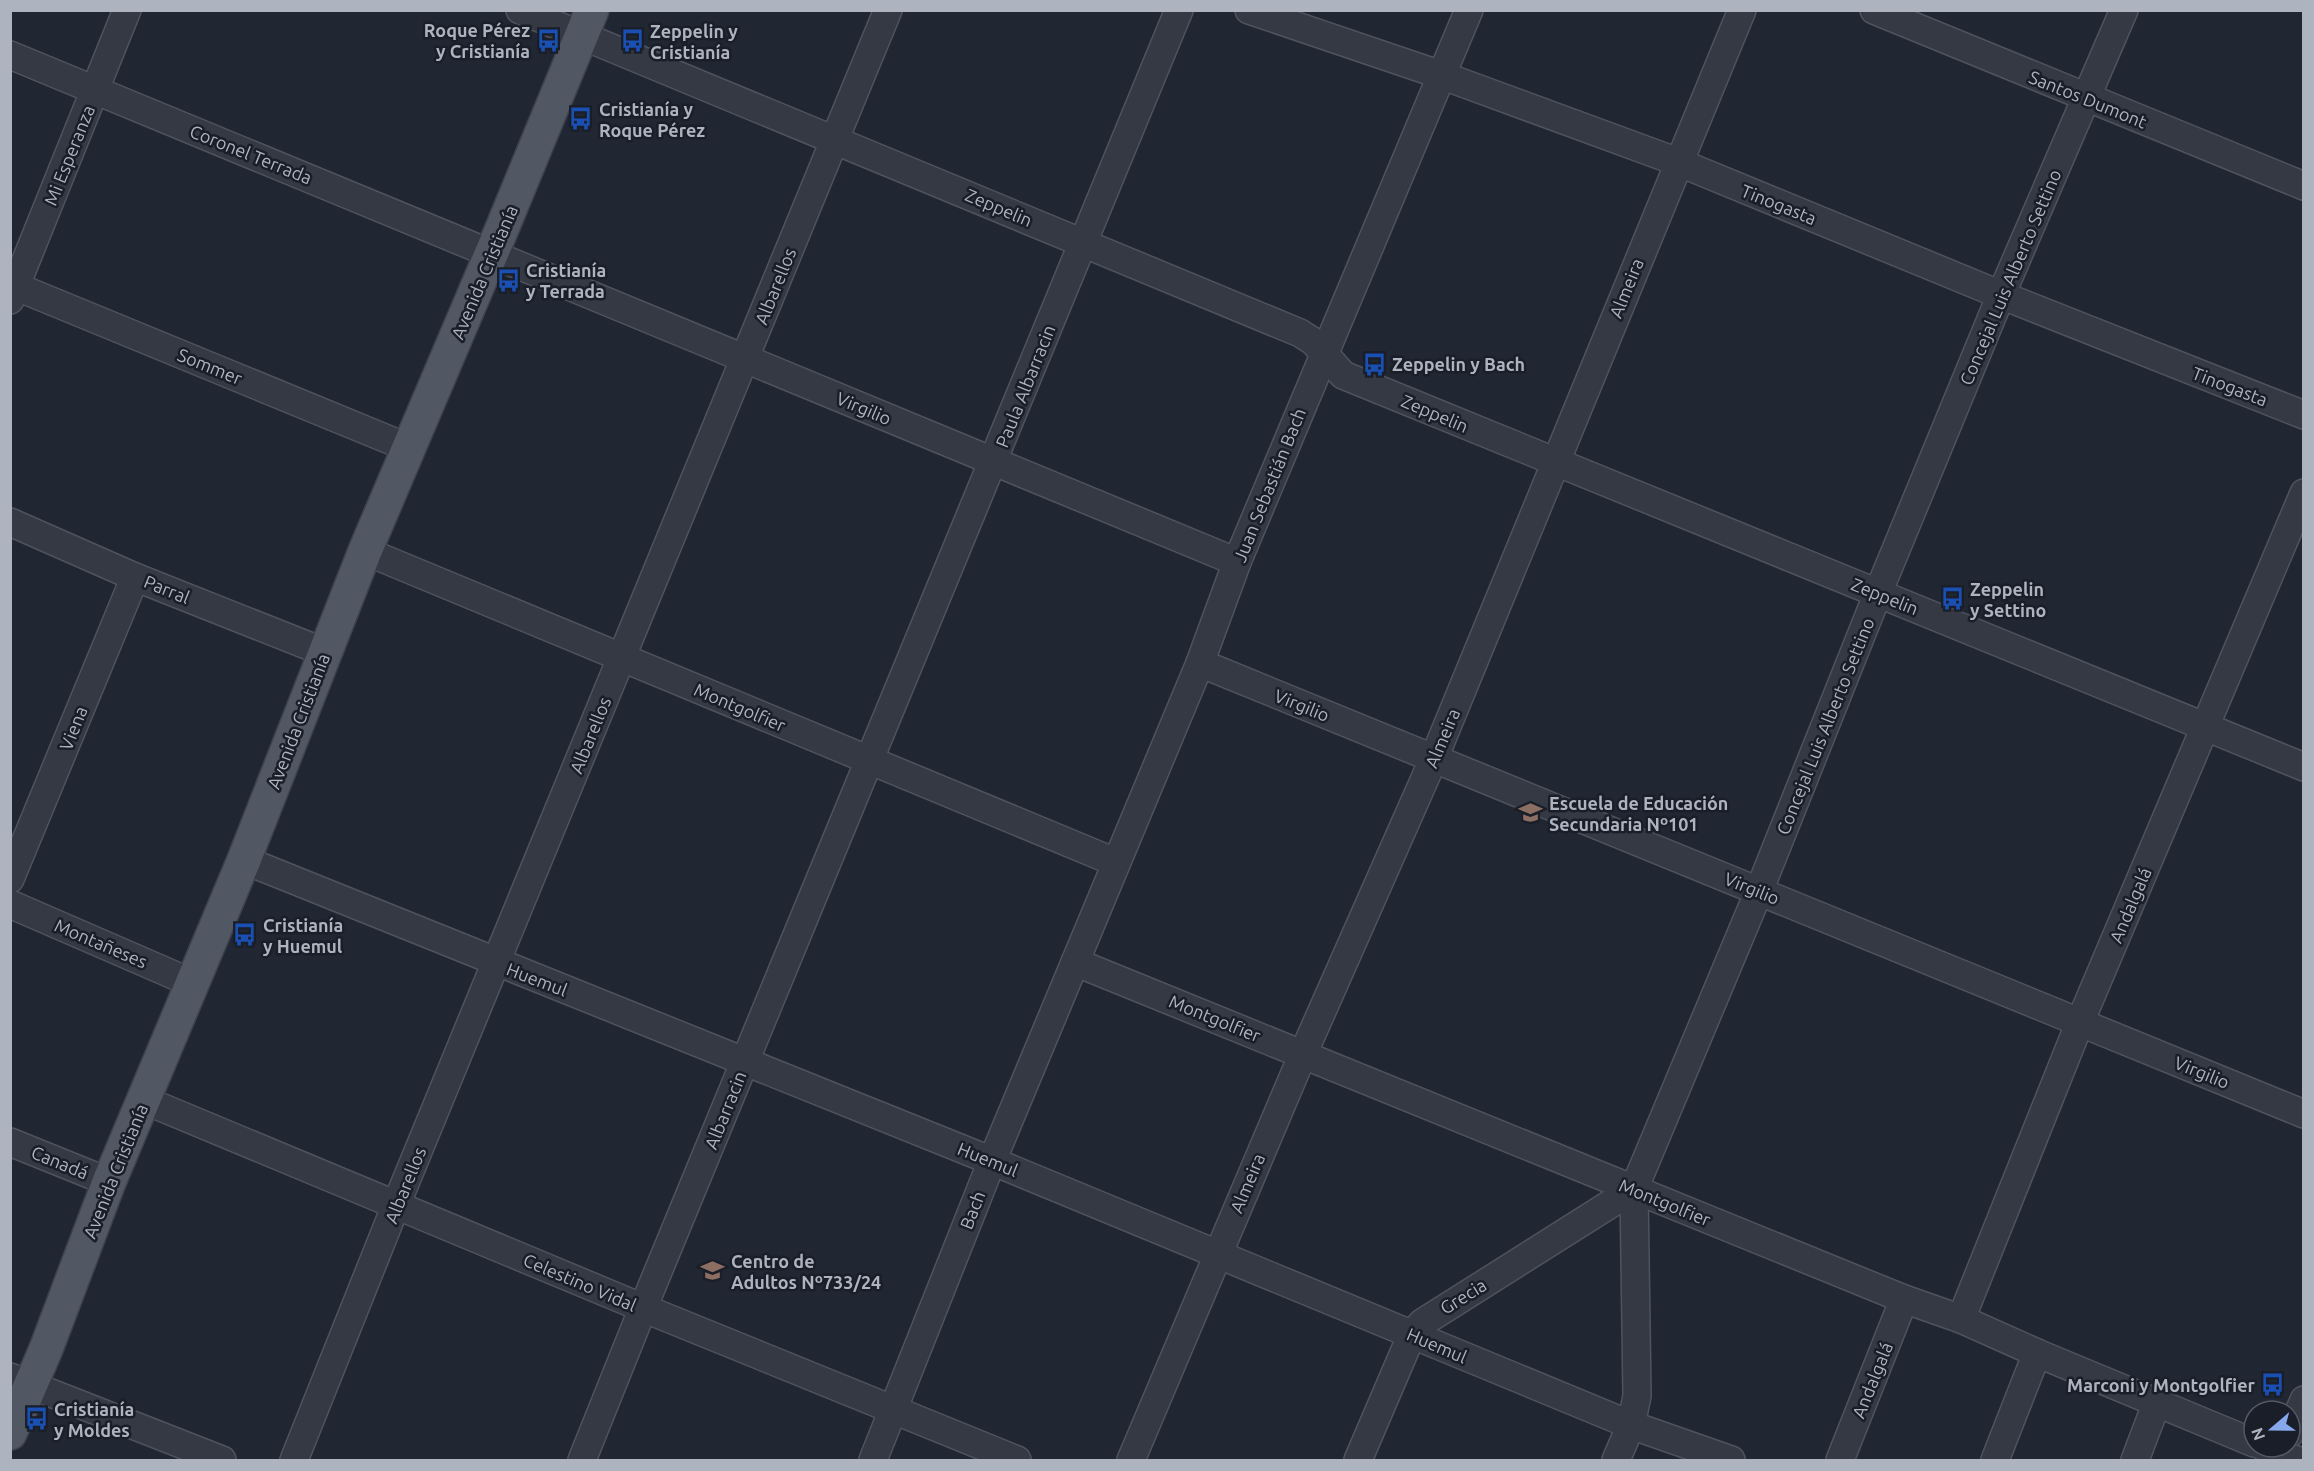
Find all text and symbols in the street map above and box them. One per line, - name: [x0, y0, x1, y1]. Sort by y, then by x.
- place label: Roque Pérez y Cristianía: [424, 20, 530, 61]
- place label: Zeppelin y Cristianía: [650, 21, 738, 62]
- bus stop icon: Roque Pérez y Cristianía: [535, 27, 561, 53]
- bus stop icon: Zeppelin y Cristianía: [619, 28, 645, 54]
- street label: Santos Dumont: [2026, 66, 2150, 132]
- place label: Cristianía y Roque Pérez: [599, 99, 705, 140]
- street label: Mi Esperanza: [40, 102, 98, 208]
- bus stop icon: Cristianía y Roque Pérez: [568, 106, 594, 132]
- street label: Coronel Terrada: [187, 120, 315, 188]
- street label: Concejal Luis Alberto Settino: [1955, 166, 2065, 388]
- street label: Tinogasta: [1738, 180, 1820, 228]
- street label: Zeppelin: [963, 184, 1035, 230]
- street label: Avenida Cristianía: [447, 202, 521, 342]
- street label: Albarellos: [751, 245, 799, 327]
- street label: Almeira: [1605, 255, 1647, 321]
- place label: Cristianía y Terrada: [526, 260, 606, 301]
- bus stop icon: Cristianía y Terrada: [495, 267, 521, 293]
- street label: Paula Albarracin: [991, 322, 1059, 450]
- street label: Sommer: [175, 344, 245, 388]
- bus stop icon: Zeppelin y Bach: [1361, 351, 1387, 377]
- place label: Zeppelin y Bach: [1392, 354, 1525, 374]
- street label: Tinogasta: [2189, 362, 2271, 410]
- street label: Virgilio: [834, 388, 894, 428]
- street label: Zeppelin: [1399, 390, 1471, 436]
- street label: Juan Sebastián Bach: [1229, 405, 1309, 565]
- street label: Parral: [141, 571, 193, 607]
- street label: Zeppelin: [1849, 574, 1921, 618]
- place label: Zeppelin y Settino: [1970, 579, 2046, 620]
- bus stop icon: Zeppelin y Settino: [1939, 586, 1965, 612]
- street label: Concejal Luis Alberto Settino: [1772, 615, 1878, 837]
- street label: Avenida Cristianía: [263, 650, 333, 792]
- street label: Montgolfier: [691, 679, 789, 735]
- street label: Virgilio: [1272, 685, 1332, 725]
- street label: Albarellos: [566, 694, 614, 776]
- street label: Viena: [55, 703, 91, 753]
- street label: Almeira: [1421, 705, 1463, 771]
- place label: Escuela de Educación Secundaria Nº101: [1549, 793, 1728, 834]
- school or university icon: Escuela de Educación Secundaria Nº101: [1518, 800, 1544, 826]
- street label: Andalgalá: [2105, 864, 2155, 946]
- street label: Virgilio: [1722, 868, 1782, 908]
- street label: Montañeses: [52, 915, 150, 972]
- place label: Cristianía y Huemul: [263, 915, 343, 956]
- bus stop icon: Cristianía y Huemul: [232, 922, 258, 948]
- street label: Huemul: [504, 958, 570, 1000]
- street label: Montgolfier: [1166, 991, 1264, 1046]
- street label: Virgilio: [2172, 1052, 2232, 1092]
- street label: Albarracin: [700, 1068, 750, 1152]
- street label: Avenida Cristianía: [79, 1101, 151, 1241]
- street label: Huemul: [955, 1138, 1021, 1180]
- street label: Canadá: [29, 1142, 91, 1182]
- street label: Albarellos: [381, 1144, 429, 1226]
- street label: Almeira: [1226, 1150, 1268, 1216]
- street label: Montgolfier: [1616, 1175, 1714, 1230]
- street label: Bach: [956, 1188, 988, 1232]
- street label: Celestino Vidal: [521, 1249, 640, 1315]
- place label: Centro de Adultos Nº733/24: [731, 1251, 881, 1292]
- school or university icon: Centro de Adultos Nº733/24: [700, 1258, 726, 1284]
- street label: Grecia: [1436, 1274, 1490, 1318]
- street label: Huemul: [1404, 1323, 1470, 1367]
- street label: Andalgalá: [1848, 1339, 1896, 1421]
- bus stop icon: Marconi y Montgolfier: [2260, 1372, 2286, 1398]
- place label: Marconi y Montgolfier: [2067, 1375, 2256, 1395]
- place label: Cristianía y Moldes: [54, 1399, 134, 1440]
- north arrow: [2242, 1399, 2302, 1459]
- bus stop icon: Cristianía y Moldes: [23, 1406, 49, 1432]
- text: N: [2247, 1425, 2268, 1443]

